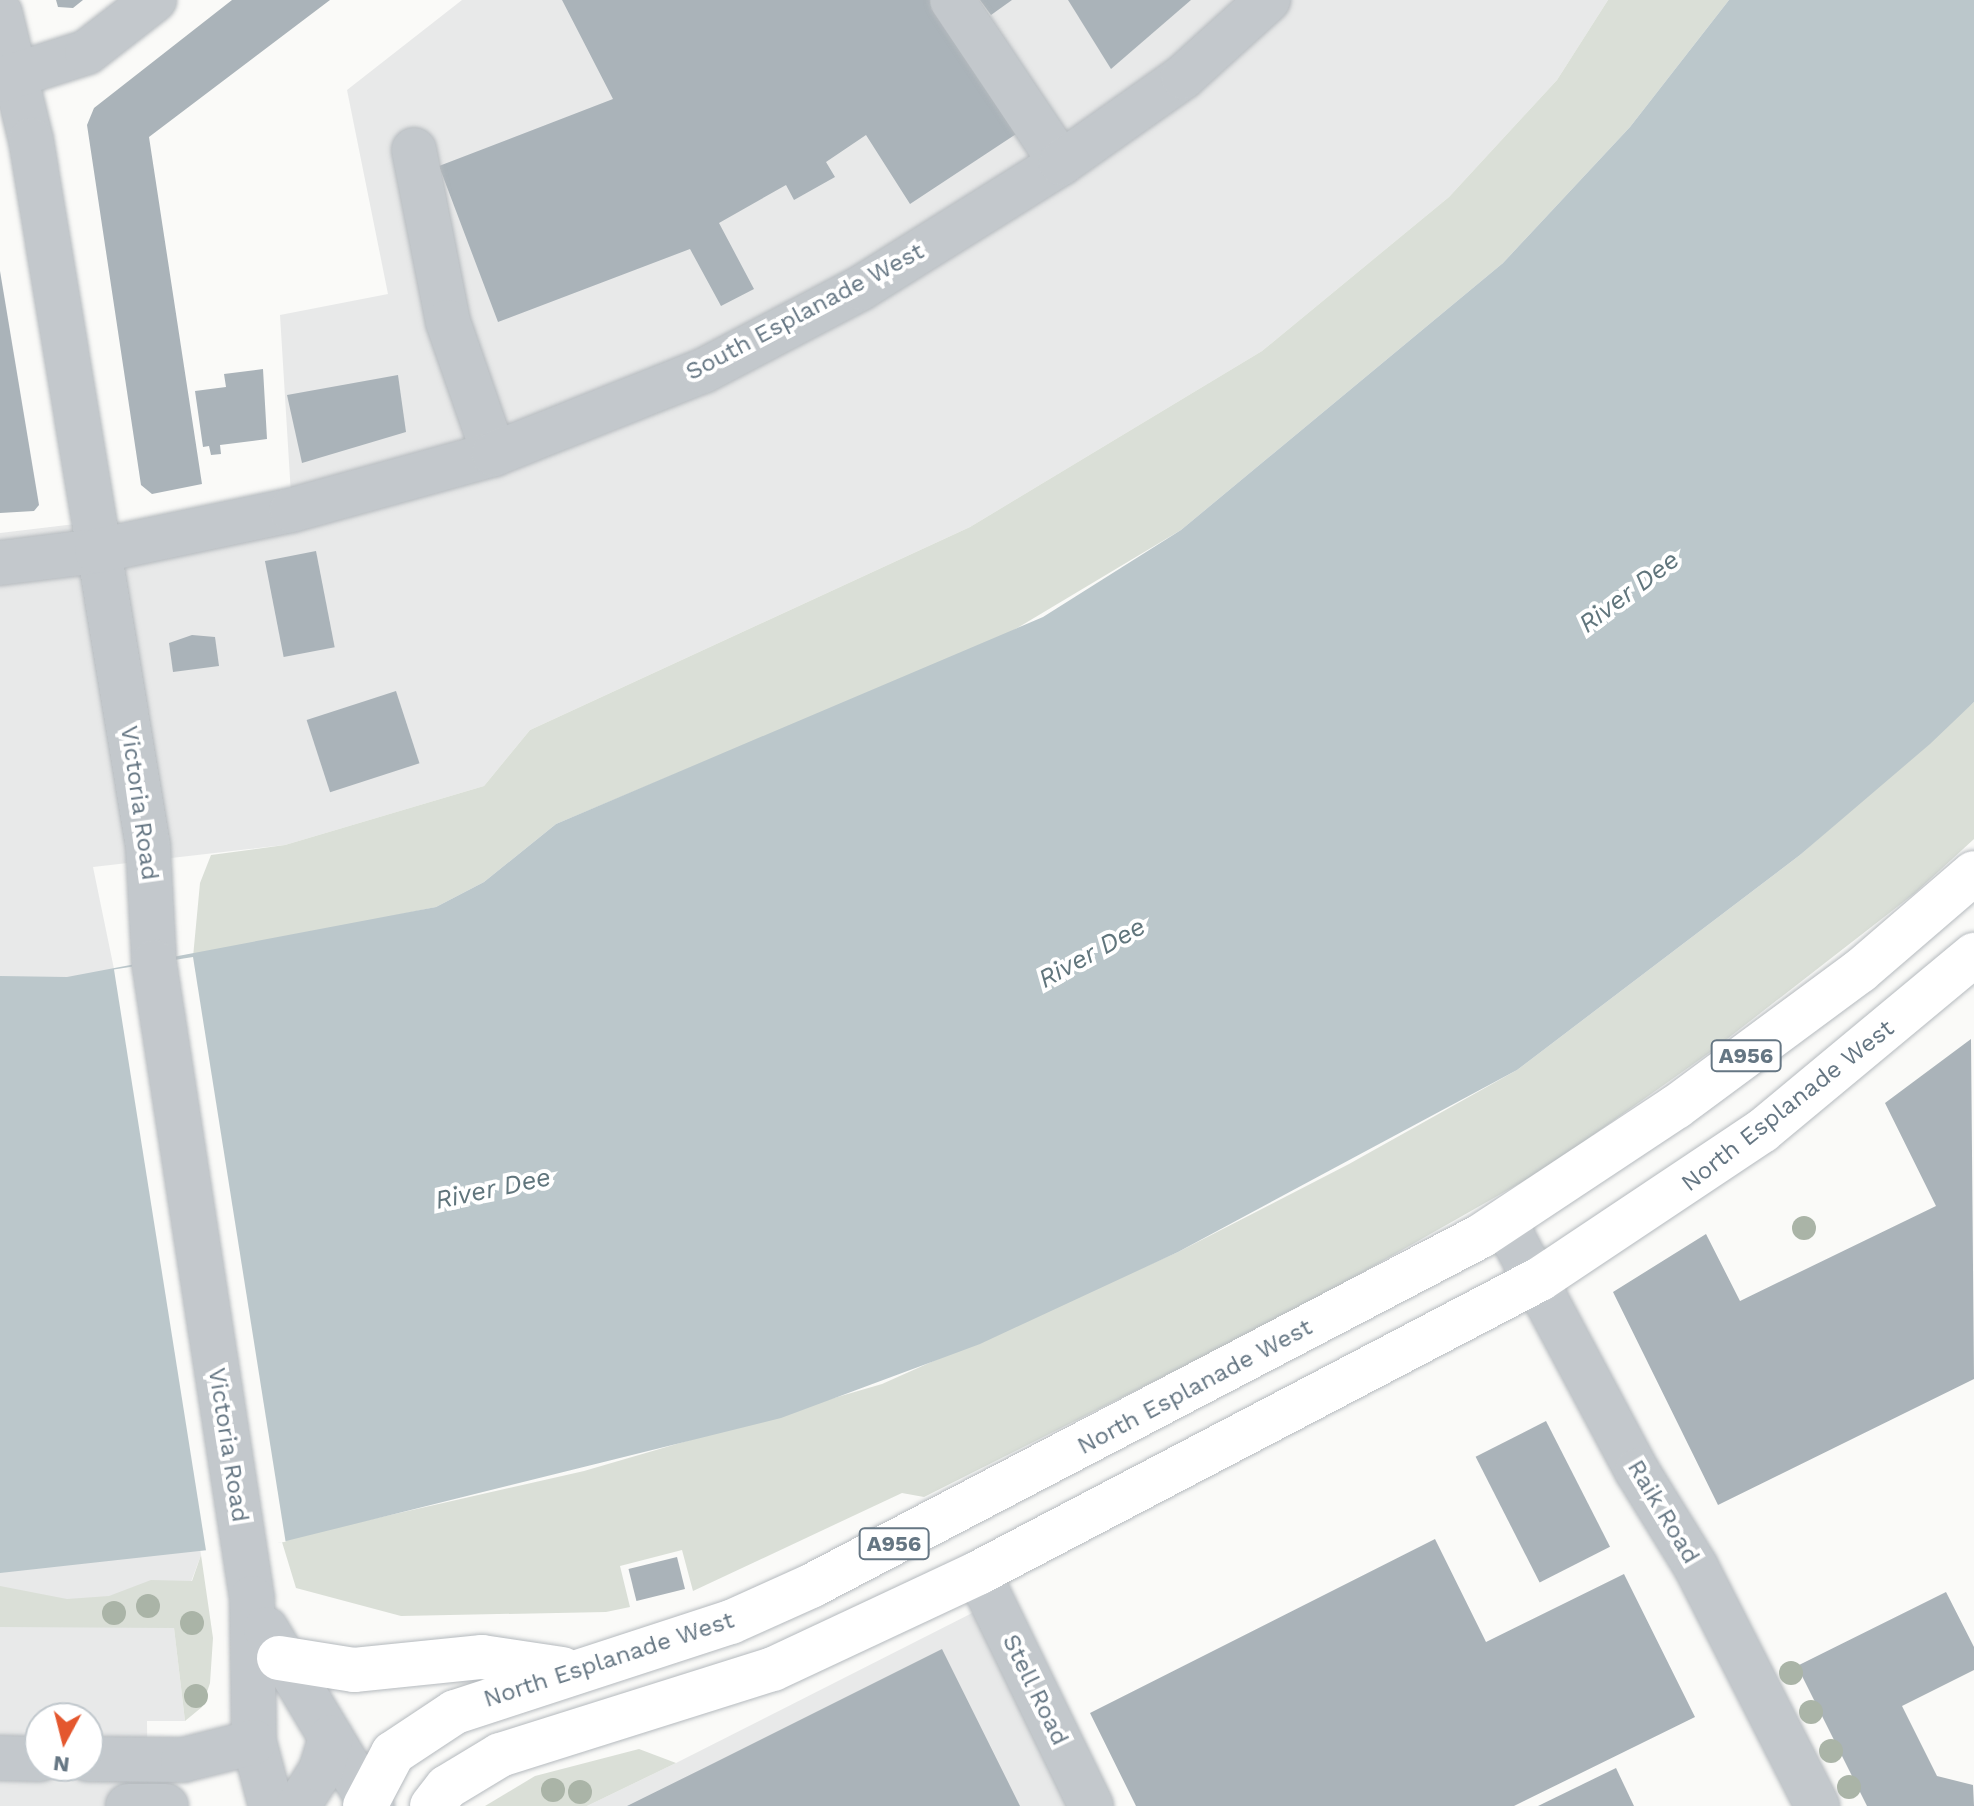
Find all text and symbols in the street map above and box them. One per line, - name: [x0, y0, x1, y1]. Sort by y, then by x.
- street label: South Esplanade West: [681, 237, 929, 387]
- water label: River Dee: [1572, 544, 1686, 640]
- street label: Victoria Road: [114, 724, 164, 882]
- water label: River Dee: [1033, 911, 1151, 995]
- street label: North Esplanade West: [1676, 1014, 1900, 1198]
- road number: A956: [1710, 1038, 1782, 1074]
- water label: River Dee: [432, 1161, 554, 1217]
- street label: North Esplanade West: [1072, 1313, 1318, 1461]
- street label: Victoria Road: [202, 1366, 254, 1524]
- street label: Raik Road: [1621, 1455, 1705, 1569]
- road number: A956: [858, 1526, 930, 1562]
- street label: North Esplanade West: [480, 1606, 738, 1714]
- street label: Stell Road: [996, 1629, 1074, 1751]
- north arrow: [24, 1702, 104, 1782]
- text: N: [52, 1751, 71, 1778]

